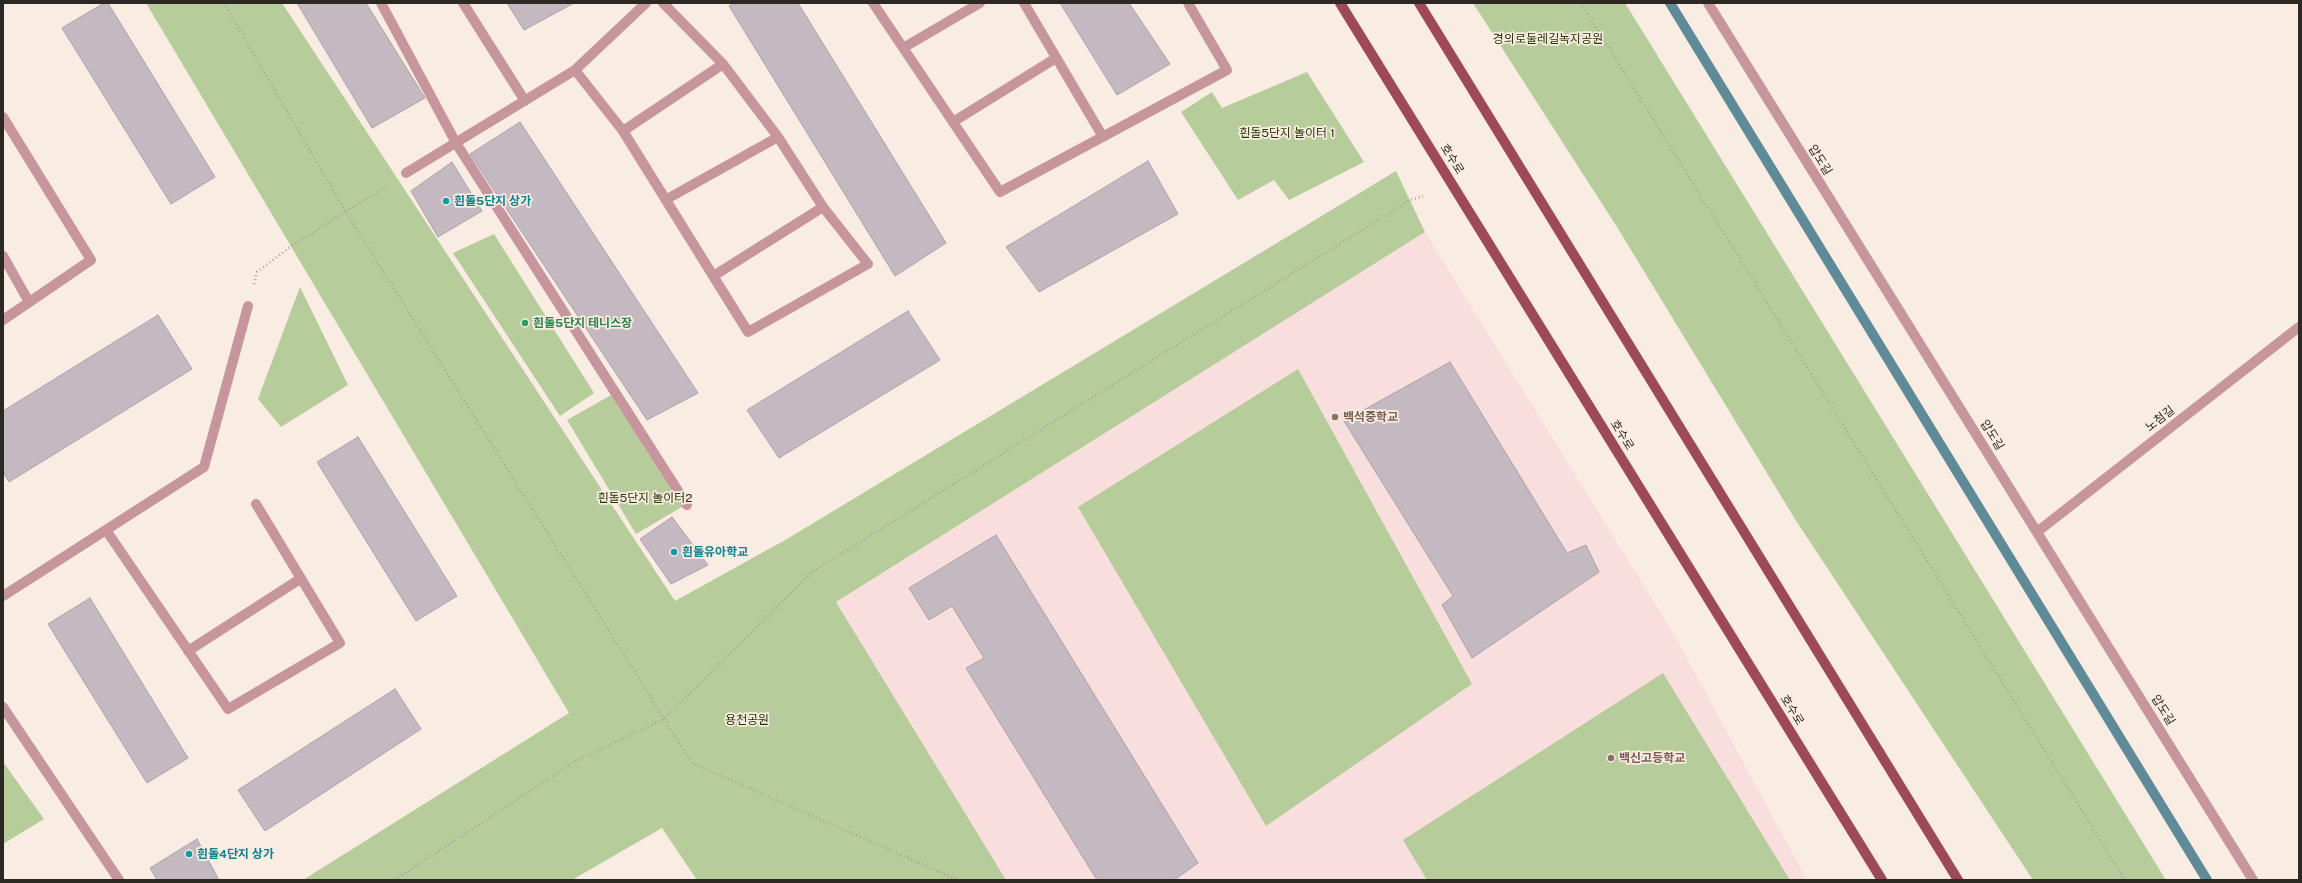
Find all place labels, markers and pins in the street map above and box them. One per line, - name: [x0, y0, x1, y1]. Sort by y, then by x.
- place label: 흰돌5단지 상가: [454, 194, 531, 208]
- marker: 흰돌5단지 상가: [441, 196, 451, 206]
- place label: 흰돌5단지 테니스장: [533, 316, 632, 330]
- marker: 흰돌5단지 테니스장: [520, 318, 530, 328]
- place label: 백석중학교: [1343, 410, 1398, 424]
- marker: 백석중학교: [1330, 412, 1340, 422]
- place label: 흰돌유아학교: [682, 545, 748, 559]
- marker: 흰돌유아학교: [669, 547, 679, 557]
- place label: 백신고등학교: [1619, 751, 1685, 765]
- marker: 백신고등학교: [1606, 753, 1616, 763]
- place label: 흰돌4단지 상가: [197, 847, 274, 861]
- marker: 흰돌4단지 상가: [184, 849, 194, 859]

